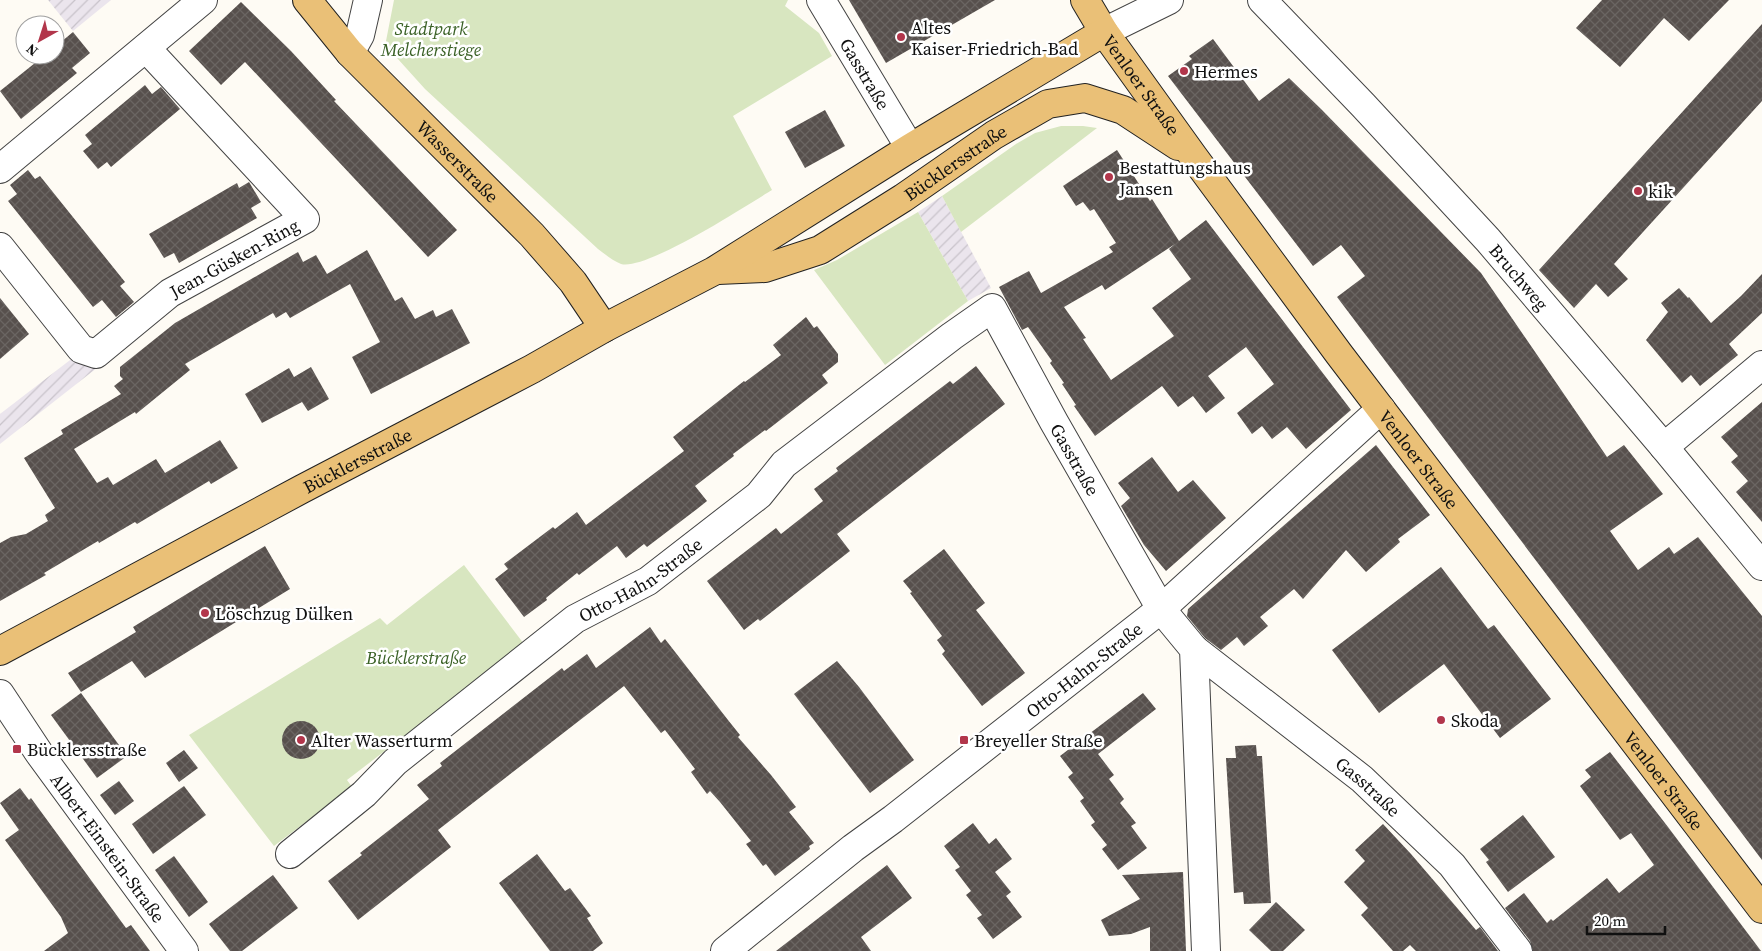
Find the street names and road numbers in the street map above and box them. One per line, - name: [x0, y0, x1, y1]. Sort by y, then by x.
- street label: Venloer Straße: [1097, 29, 1187, 140]
- street label: Gasstraße: [834, 33, 896, 114]
- street label: Wasserstraße: [411, 114, 505, 208]
- street label: Bücklersstraße: [899, 118, 1011, 206]
- street label: Jean-Güsken-Ring: [164, 212, 303, 304]
- street label: Bruchweg: [1484, 238, 1555, 315]
- street label: Venloer Straße: [1373, 404, 1465, 514]
- street label: Gasstraße: [1045, 419, 1106, 500]
- street label: Bücklersstraße: [298, 421, 416, 499]
- street label: Otto-Hahn-Straße: [574, 531, 707, 628]
- street label: Otto-Hahn-Straße: [1020, 616, 1147, 723]
- street label: Venloer Straße: [1618, 726, 1710, 835]
- street label: Gasstraße: [1331, 751, 1406, 822]
- street label: Albert-Einstein-Straße: [45, 768, 171, 927]

